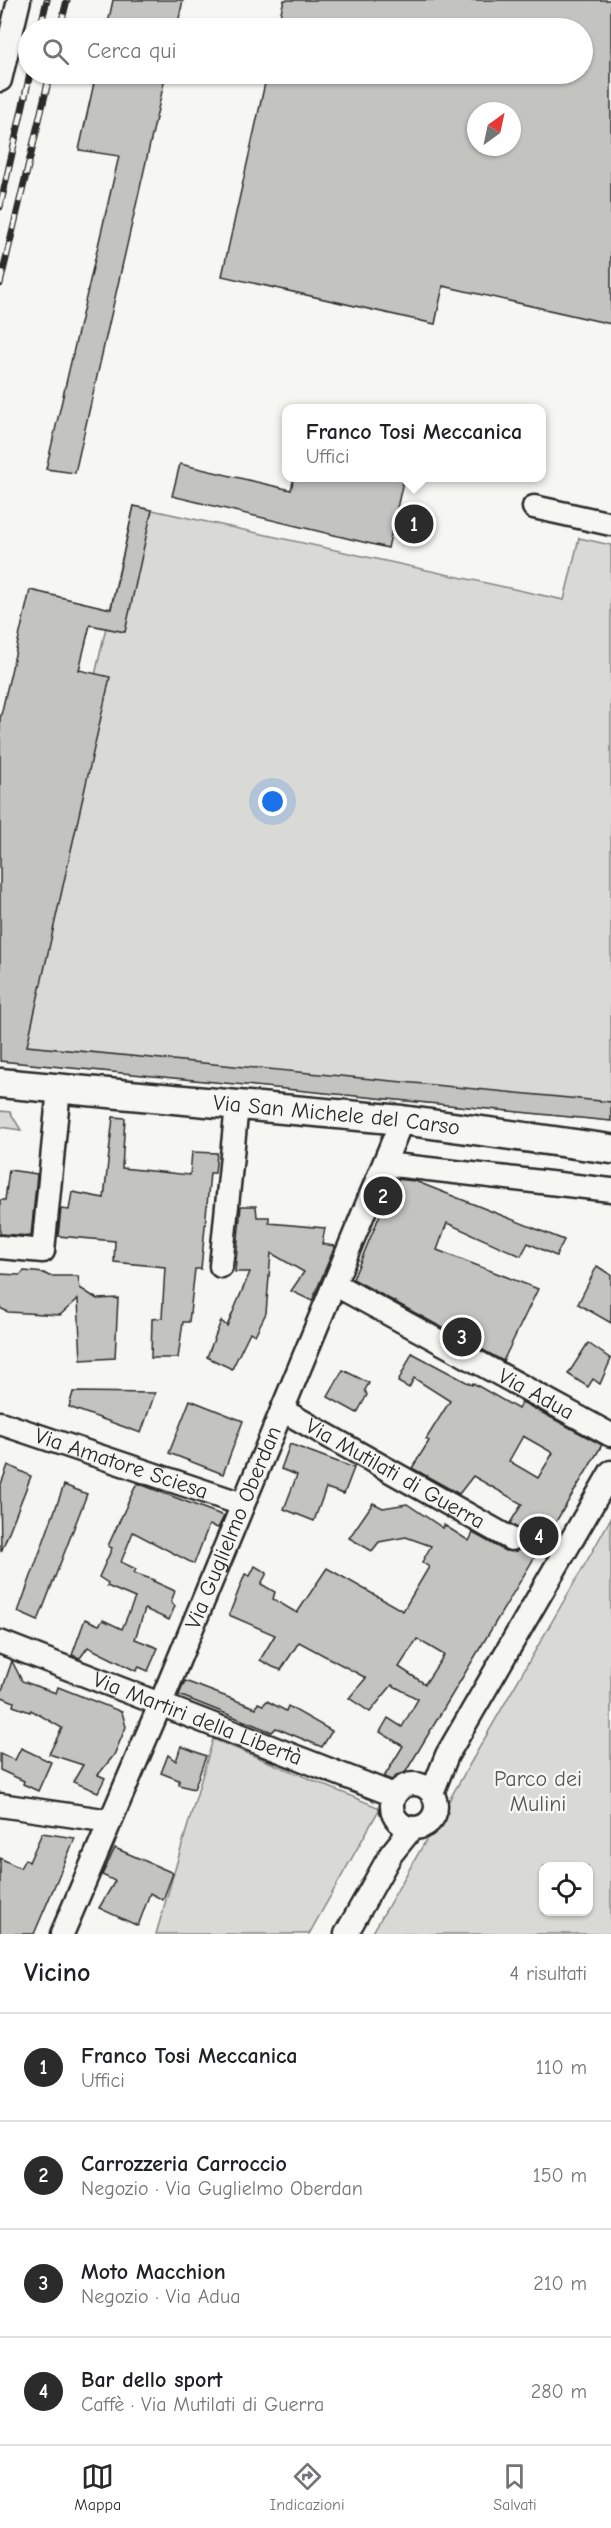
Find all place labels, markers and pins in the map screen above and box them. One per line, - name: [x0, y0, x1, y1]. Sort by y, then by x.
- pin: 1: [394, 502, 434, 546]
- pin: 2: [364, 1174, 403, 1218]
- pin: 3: [442, 1314, 482, 1360]
- pin: 4: [520, 1514, 558, 1558]

